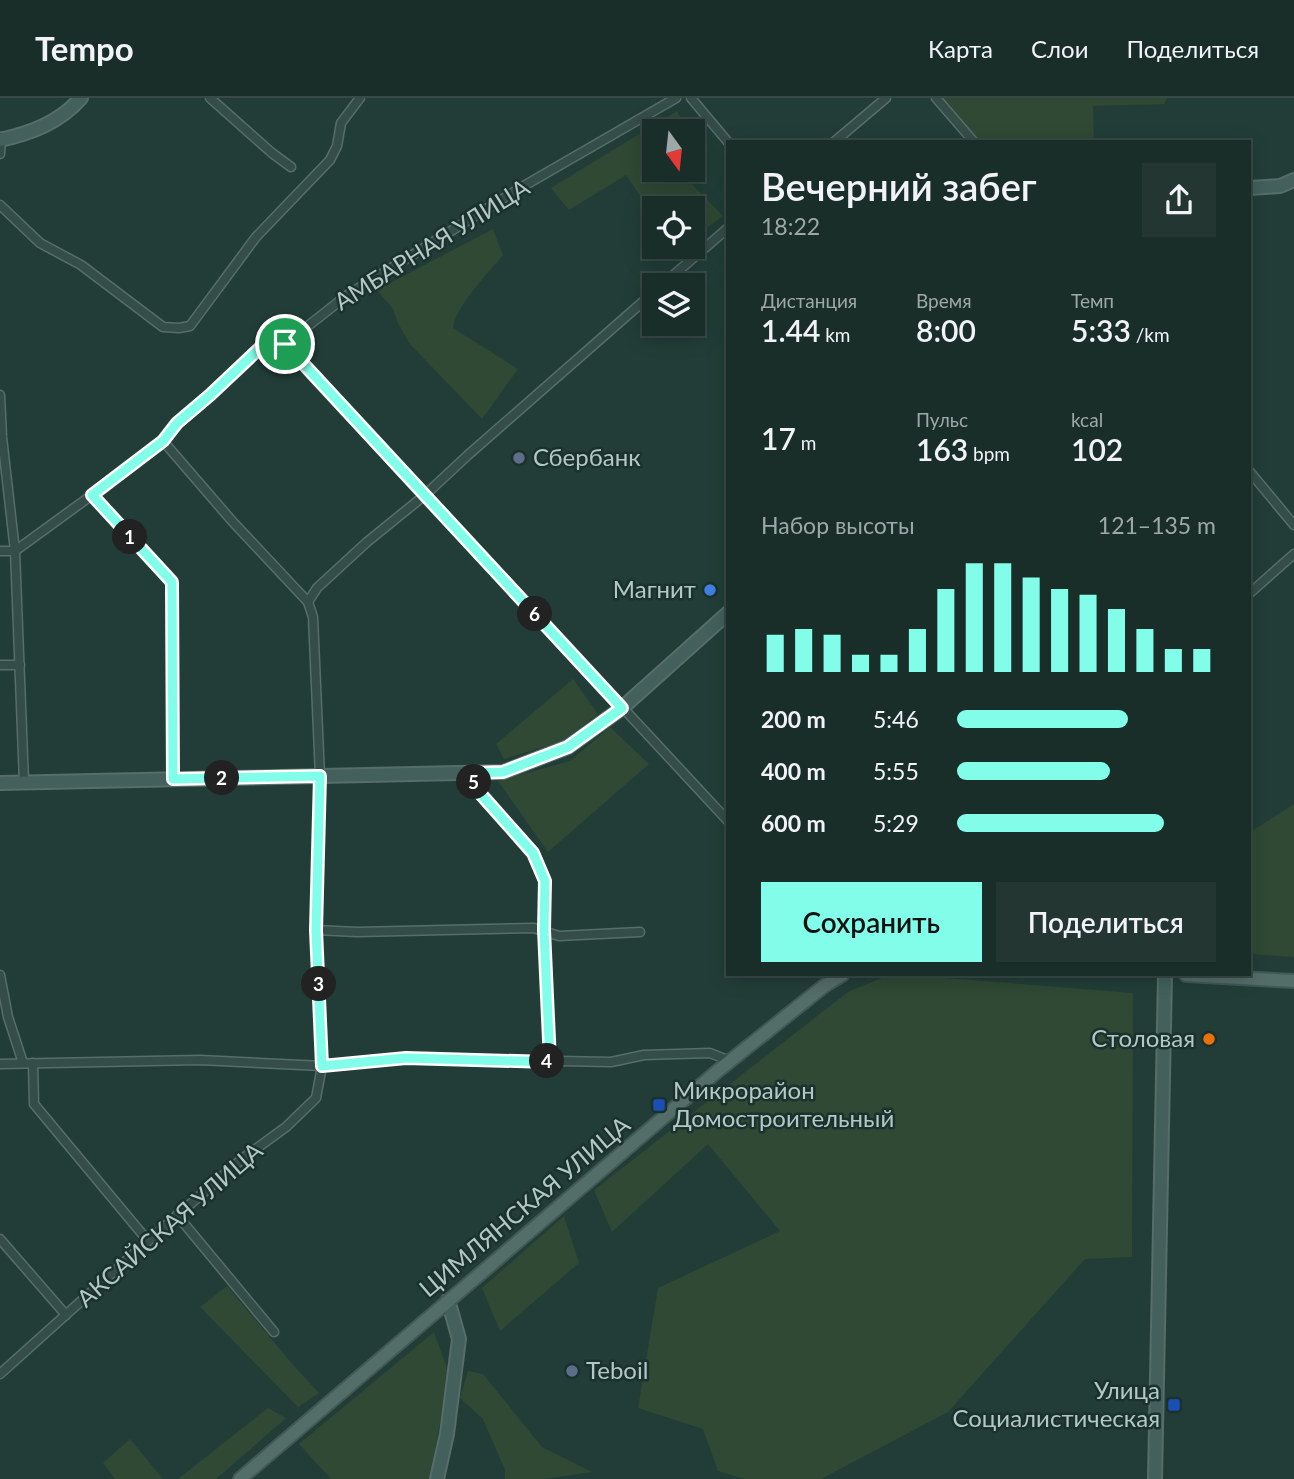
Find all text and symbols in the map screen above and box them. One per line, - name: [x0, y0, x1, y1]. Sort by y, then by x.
- text: Tempo: [35, 28, 134, 68]
- text: Карта: [928, 34, 993, 63]
- text: Слои: [1031, 34, 1088, 63]
- text: Поделиться: [1126, 34, 1259, 63]
- north arrow: [642, 119, 705, 182]
- map controls: [642, 119, 705, 336]
- text: Вечерний забег: [761, 163, 1037, 209]
- button: share: [1142, 163, 1216, 237]
- street label: АМБАРНАЯ УЛИЦА: [328, 171, 535, 316]
- button: locate: [642, 196, 705, 259]
- text: 18:22: [761, 212, 820, 240]
- button: layers: [642, 273, 705, 336]
- text: Дистанция: [761, 289, 857, 312]
- text: Время: [916, 289, 972, 312]
- text: Темп: [1071, 289, 1114, 312]
- text: 1.44: [761, 312, 820, 348]
- text: 8:00: [916, 312, 976, 348]
- text: 5:33: [1071, 312, 1131, 348]
- pin: [255, 314, 315, 374]
- text: km: [820, 323, 850, 346]
- text: /km: [1131, 323, 1170, 346]
- icon: arrive: [266, 325, 304, 363]
- text: Пульс: [916, 408, 968, 431]
- text: kcal: [1071, 408, 1103, 431]
- text: 17: [761, 420, 796, 456]
- text: m: [796, 431, 816, 454]
- text: 163: [916, 431, 968, 467]
- text: 102: [1071, 431, 1123, 467]
- place label: Сбербанк: [533, 442, 641, 471]
- text: bpm: [968, 442, 1010, 465]
- marker: Сбербанк: [511, 450, 527, 466]
- text: Набор высоты: [761, 511, 915, 539]
- text: 121–135 m: [1098, 511, 1216, 539]
- pin: 1: [113, 520, 148, 555]
- text: 1: [124, 525, 135, 548]
- place label: Магнит: [613, 574, 696, 603]
- marker: Магнит: [702, 582, 718, 598]
- pin: 6: [518, 596, 552, 632]
- text: 6: [529, 602, 540, 625]
- text: 200 m: [761, 705, 826, 733]
- text: 5:46: [873, 705, 919, 733]
- text: 400 m: [761, 757, 826, 785]
- text: 5:55: [873, 757, 919, 785]
- pin: 2: [204, 760, 240, 796]
- pin: 5: [456, 764, 491, 800]
- text: 2: [216, 766, 227, 789]
- text: 5: [468, 770, 479, 793]
- text: 600 m: [761, 809, 826, 837]
- text: 5:29: [873, 809, 919, 837]
- button: Сохранить: [761, 882, 982, 962]
- button: Поделиться: [996, 882, 1216, 962]
- pin: 3: [302, 966, 336, 1001]
- text: 3: [313, 972, 324, 995]
- place label: Столовая: [1091, 1023, 1195, 1052]
- marker: Столовая: [1201, 1031, 1217, 1047]
- pin: 4: [530, 1044, 564, 1079]
- text: 4: [541, 1049, 552, 1072]
- place label: Микрорайон Домостроительный: [673, 1075, 894, 1132]
- marker: Микрорайон Домостроительный: [651, 1097, 667, 1113]
- street label: ЦИМЛЯНСКАЯ УЛИЦА: [413, 1109, 636, 1302]
- street label: АКСАЙСКАЯ УЛИЦА: [70, 1135, 268, 1312]
- place label: Teboil: [586, 1355, 648, 1384]
- marker: Teboil: [564, 1363, 580, 1379]
- place label: Улица Социалистическая: [952, 1375, 1160, 1432]
- marker: Улица Социалистическая: [1166, 1397, 1182, 1413]

